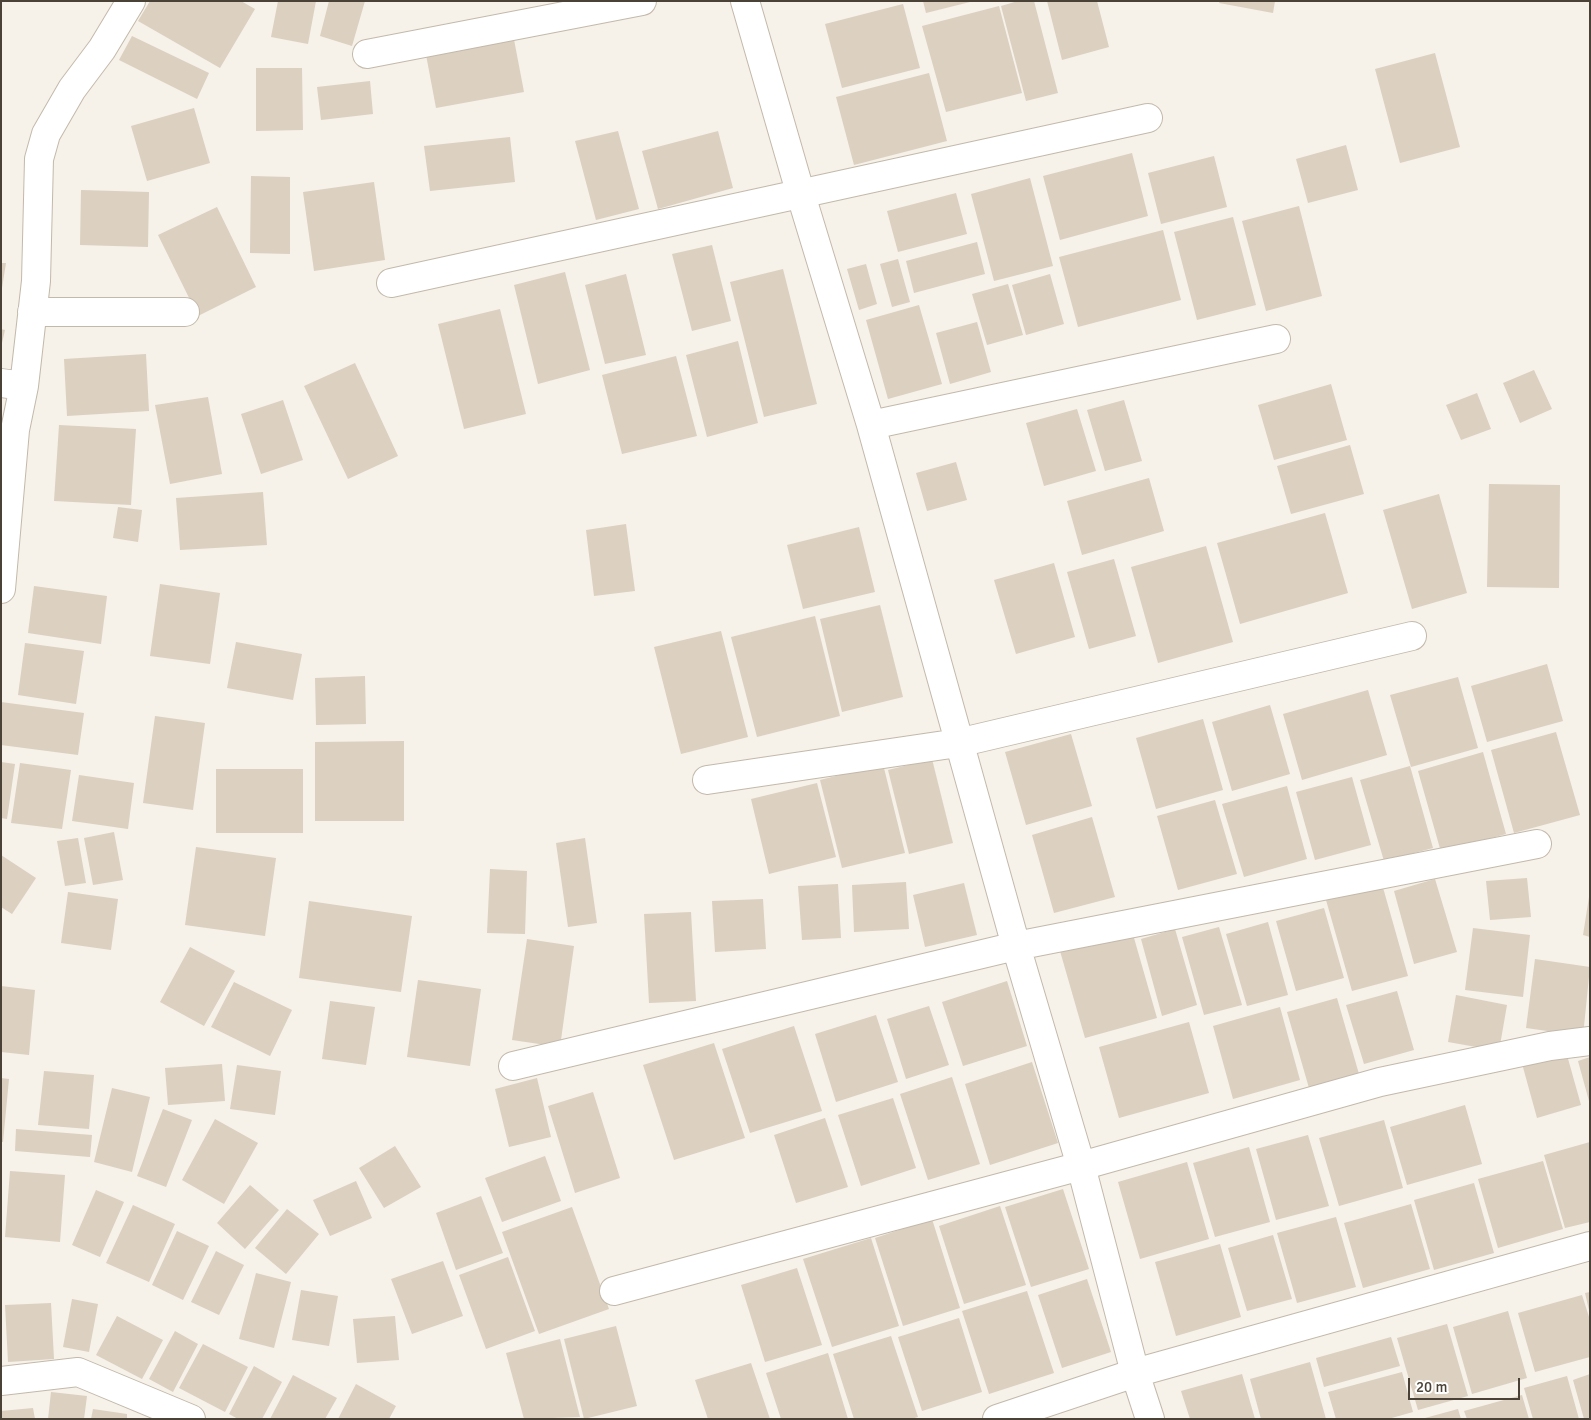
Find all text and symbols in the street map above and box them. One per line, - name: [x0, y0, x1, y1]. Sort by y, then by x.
- scale bar: [1411, 1368, 1524, 1400]
- text: 20 m: [1416, 1378, 1447, 1396]

